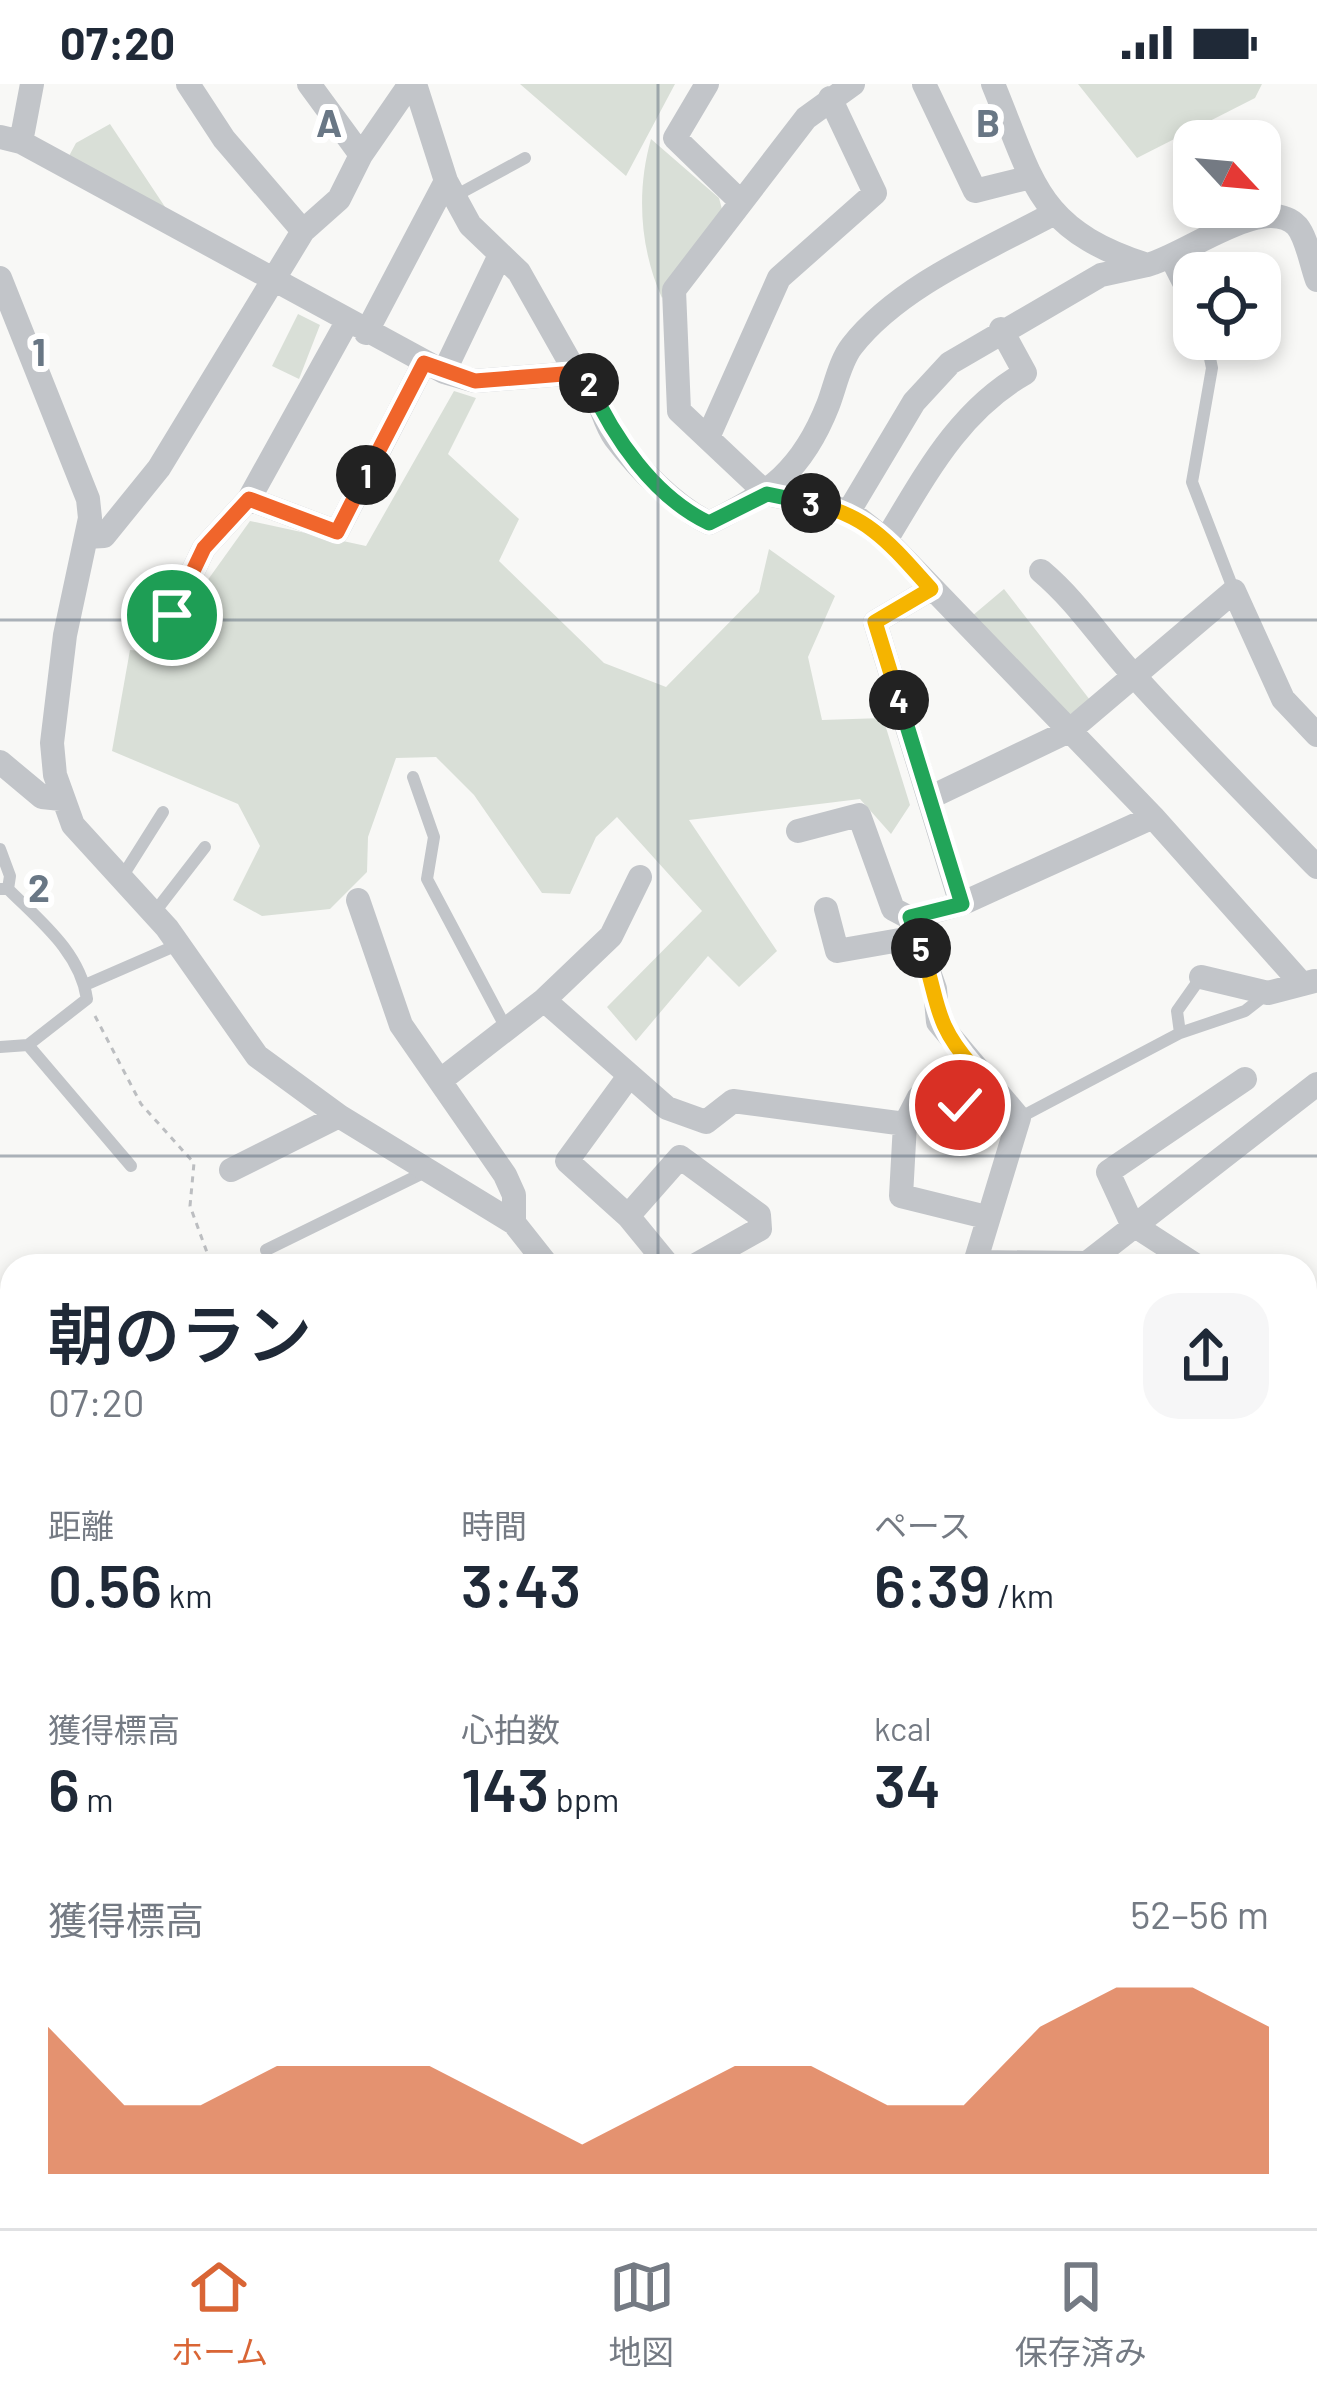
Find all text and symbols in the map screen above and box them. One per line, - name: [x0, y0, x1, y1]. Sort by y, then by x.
- text: 07:20: [60, 15, 175, 69]
- text: A: [316, 98, 342, 145]
- text: B: [976, 98, 1000, 145]
- north arrow: [1173, 120, 1281, 228]
- map controls: [1173, 120, 1281, 360]
- button: locate: [1173, 252, 1281, 360]
- text: 1: [32, 327, 46, 374]
- pin: 2: [559, 353, 619, 413]
- text: 2: [580, 363, 598, 403]
- pin: 1: [336, 445, 396, 505]
- text: 1: [360, 455, 372, 495]
- pin: 3: [781, 473, 841, 533]
- text: 3: [802, 483, 820, 523]
- pin: [121, 564, 223, 666]
- icon: arrive: [139, 582, 205, 648]
- pin: 4: [869, 670, 929, 730]
- text: 4: [889, 680, 909, 720]
- text: 2: [28, 863, 50, 910]
- pin: 5: [891, 918, 951, 978]
- text: 5: [912, 928, 930, 968]
- pin: [909, 1054, 1011, 1156]
- icon: check: [927, 1072, 993, 1138]
- text: 朝のラン: [48, 1293, 312, 1372]
- button: share: [1143, 1293, 1269, 1419]
- text: 07:20: [48, 1378, 145, 1425]
- text: 距離: [48, 1505, 114, 1545]
- text: 時間: [461, 1505, 527, 1545]
- text: ペース: [874, 1505, 971, 1545]
- text: 0.56: [48, 1548, 162, 1620]
- text: 3:43: [461, 1548, 581, 1620]
- text: 6:39: [874, 1548, 991, 1620]
- text: km: [162, 1575, 212, 1615]
- text: /km: [991, 1575, 1054, 1615]
- text: kcal: [874, 1708, 932, 1748]
- text: 獲得標高: [48, 1709, 180, 1749]
- text: 心拍数: [461, 1709, 560, 1749]
- text: 34: [874, 1748, 941, 1820]
- text: 6: [48, 1752, 80, 1824]
- text: 143: [461, 1752, 549, 1824]
- text: m: [80, 1779, 114, 1819]
- text: bpm: [549, 1779, 619, 1819]
- text: 52–56 m: [1130, 1890, 1269, 1937]
- text: 獲得標高: [48, 1896, 204, 1943]
- tab: ホーム: [170, 2254, 268, 2374]
- tab: 地図: [609, 2254, 675, 2374]
- tab: 保存済み: [1015, 2254, 1147, 2374]

